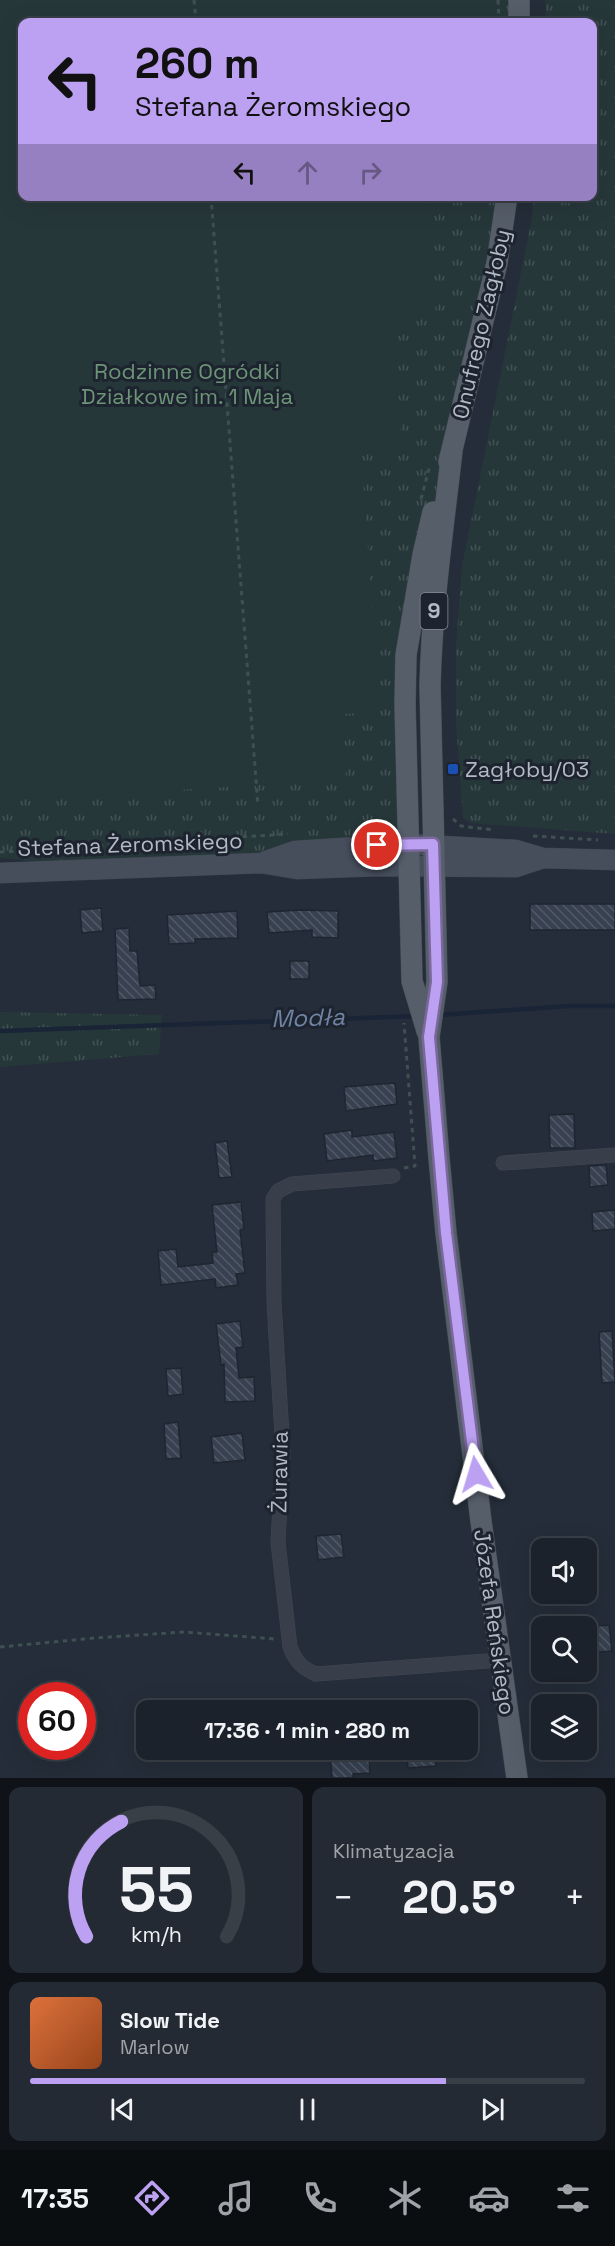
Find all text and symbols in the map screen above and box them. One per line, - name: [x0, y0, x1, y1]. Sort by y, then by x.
- text: 260 m: [135, 37, 260, 90]
- icon: left: [36, 42, 114, 120]
- text: Stefana Żeromskiego: [135, 89, 411, 124]
- icon: left: [228, 156, 261, 189]
- icon: ahead: [291, 156, 324, 189]
- icon: right: [354, 156, 387, 189]
- street label: Onufrego Zagłoby: [446, 226, 516, 422]
- park label: Rodzinne Ogródki Działkowe im. 1 Maja: [81, 357, 293, 410]
- road number: 9: [420, 593, 448, 629]
- place label: Zagłoby/03: [465, 755, 589, 783]
- marker: Zagłoby/03: [446, 762, 460, 776]
- pin: [351, 819, 402, 870]
- street label: Stefana Żeromskiego: [17, 826, 243, 862]
- icon: arrive: [360, 828, 393, 861]
- water label: Modła: [271, 1001, 346, 1034]
- street label: Żurawia: [264, 1430, 294, 1513]
- position arrow: [444, 1442, 508, 1506]
- street label: Józefa Reńskiego: [468, 1527, 522, 1717]
- map controls: [531, 1538, 597, 1760]
- button: sound: [531, 1538, 597, 1604]
- button: search: [531, 1616, 597, 1682]
- speed limit sign: 60: [18, 1682, 96, 1760]
- button: layers: [531, 1694, 597, 1760]
- text: 17:36 · 1 min · 280 m: [204, 1716, 410, 1744]
- text: Klimatyzacja: [333, 1838, 455, 1864]
- text: 55: [119, 1850, 193, 1929]
- text: 20.5°: [402, 1869, 516, 1926]
- text: −: [333, 1877, 353, 1919]
- text: +: [565, 1877, 585, 1919]
- text: km/h: [130, 1921, 182, 1948]
- text: Slow Tide: [120, 2006, 220, 2034]
- text: Marlow: [120, 2034, 189, 2060]
- icon: previous: [106, 2093, 139, 2126]
- icon: pause: [291, 2093, 324, 2126]
- icon: next: [476, 2093, 509, 2126]
- icon: directions: [131, 2177, 173, 2219]
- icon: music: [215, 2177, 257, 2219]
- icon: phone: [299, 2177, 341, 2219]
- icon: climate: [384, 2177, 426, 2219]
- icon: car: [468, 2177, 510, 2219]
- icon: filters: [552, 2177, 594, 2219]
- text: 17:35: [21, 2181, 89, 2216]

